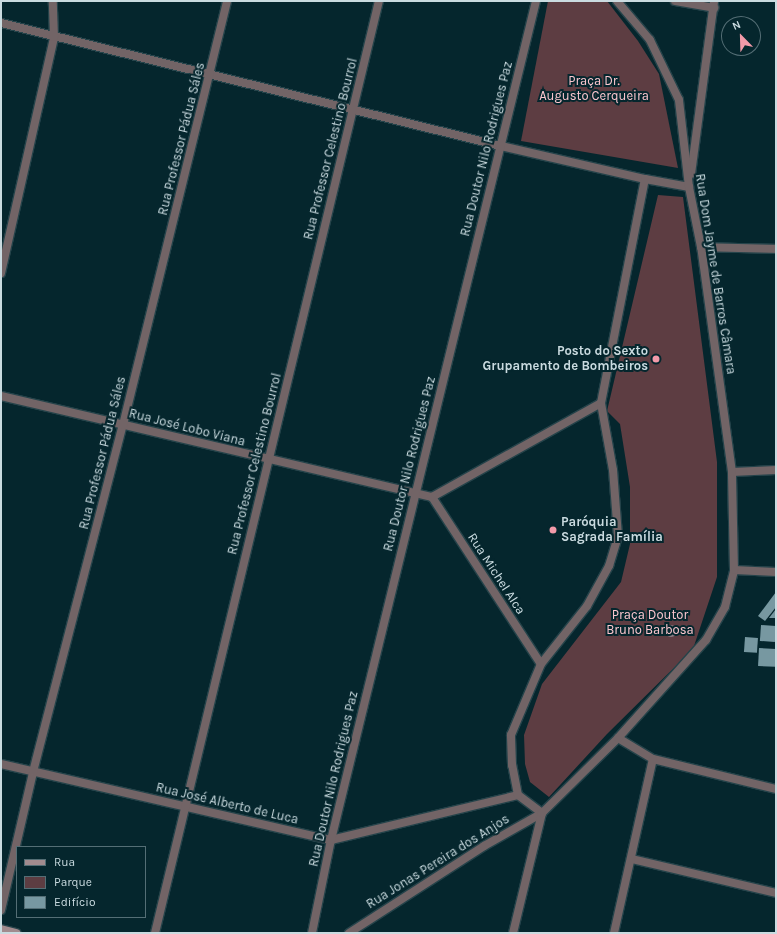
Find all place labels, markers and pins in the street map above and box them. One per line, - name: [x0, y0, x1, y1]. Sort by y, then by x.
- place label: Posto do Sexto Grupamento de Bombeiros: [483, 344, 648, 375]
- marker: Posto do Sexto Grupamento de Bombeiros: [651, 354, 661, 364]
- place label: Paróquia Sagrada Família: [561, 515, 663, 546]
- marker: Paróquia Sagrada Família: [548, 525, 558, 535]

